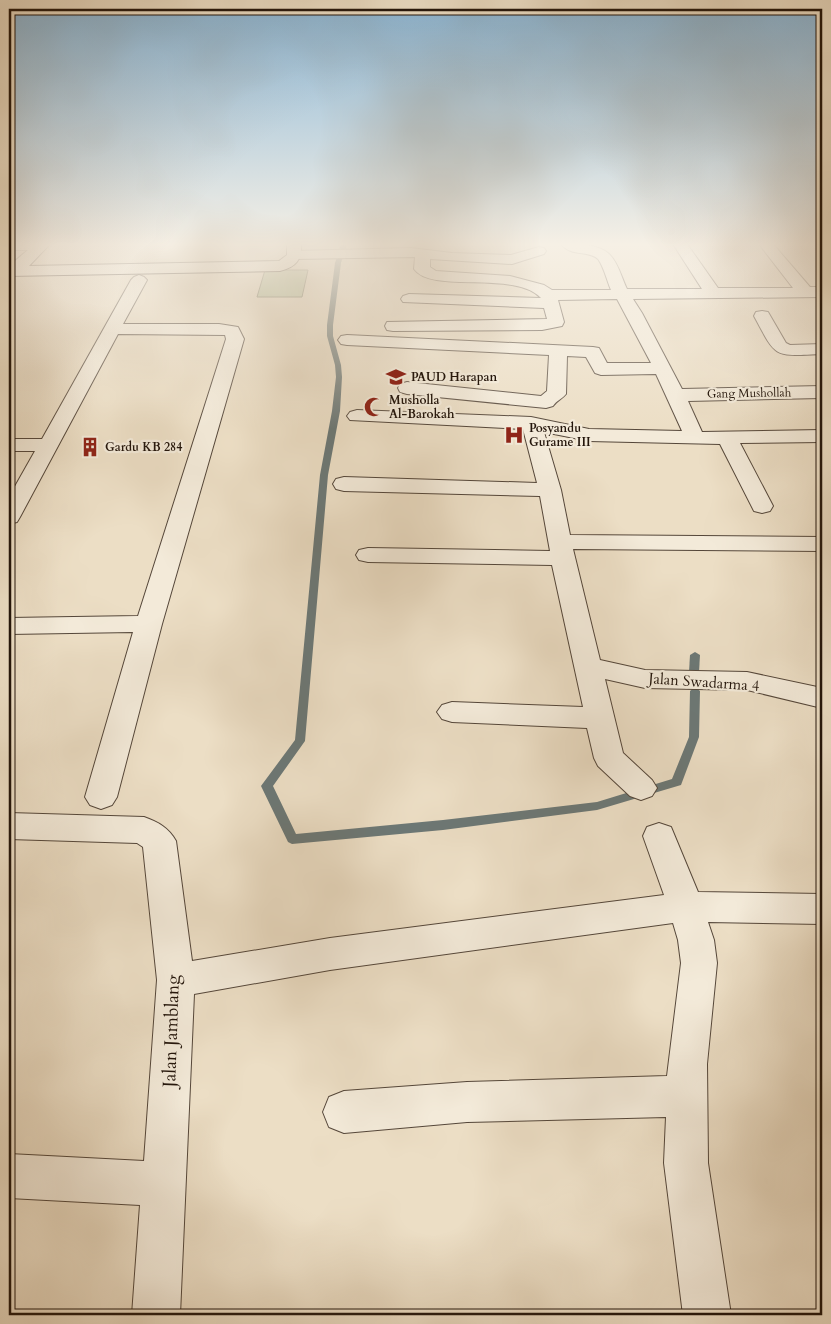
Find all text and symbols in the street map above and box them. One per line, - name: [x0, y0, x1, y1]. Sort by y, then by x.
- school or university icon: PAUD Harapan: [385, 366, 407, 388]
- place label: PAUD Harapan: [411, 369, 497, 385]
- street label: Gang Mushollah: [707, 384, 792, 402]
- place label: Musholla Al-Barokah: [389, 392, 455, 422]
- mosque icon: Musholla Al-Barokah: [363, 396, 385, 418]
- place label: Posyandu Gurame III: [529, 420, 591, 450]
- hospital icon: Posyandu Gurame III: [503, 424, 525, 446]
- building icon: Gardu KB 284: [79, 436, 101, 458]
- place label: Gardu KB 284: [105, 439, 182, 455]
- street label: Jalan Swadarma 4: [646, 668, 761, 696]
- street label: Jalan Jamblang: [157, 973, 186, 1091]

